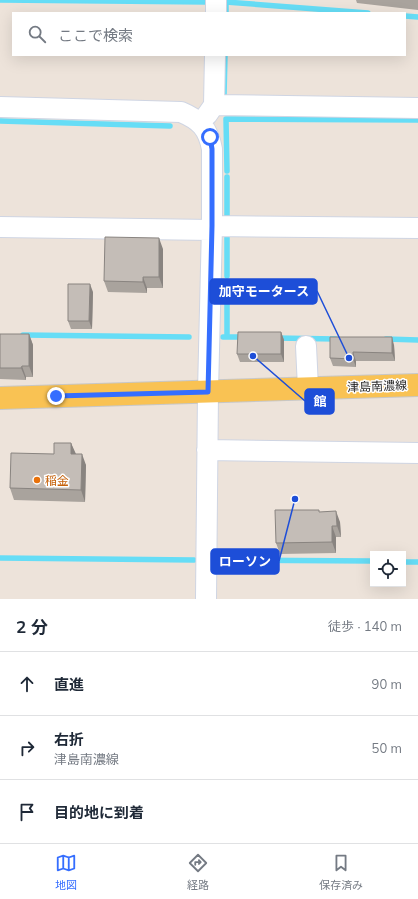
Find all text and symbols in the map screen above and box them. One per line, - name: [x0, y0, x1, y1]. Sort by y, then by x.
- search box: [12, 12, 406, 56]
- icon: search: [26, 23, 48, 45]
- text: ここで検索: [58, 26, 133, 45]
- route start: [201, 128, 219, 146]
- callout: 加守モータース: [210, 279, 317, 304]
- text: 加守モータース: [219, 283, 309, 299]
- street label: 津島南濃線: [347, 377, 407, 395]
- route end: [47, 387, 65, 405]
- callout: 館: [305, 389, 334, 414]
- text: 館: [313, 393, 327, 409]
- place label: 稲金: [45, 473, 69, 488]
- marker: 稲金: [32, 475, 42, 485]
- callout: ローソン: [211, 549, 279, 574]
- map controls: [370, 551, 406, 587]
- button: locate: [370, 551, 406, 587]
- text: ローソン: [219, 553, 271, 569]
- text: 2 分: [16, 616, 48, 637]
- text: 徒歩 · 140 m: [328, 618, 402, 634]
- icon: ahead: [16, 673, 38, 695]
- text: 直進: [54, 675, 84, 694]
- text: 90 m: [372, 676, 402, 692]
- text: 右折: [54, 730, 84, 749]
- icon: right: [16, 737, 38, 759]
- text: 50 m: [372, 740, 402, 756]
- text: 津島南濃線: [54, 751, 119, 767]
- icon: arrive: [16, 801, 38, 823]
- text: 目的地に到着: [54, 803, 144, 822]
- tab: 地図: [55, 852, 77, 892]
- tab: 経路: [187, 852, 209, 892]
- tab: 保存済み: [319, 852, 363, 892]

